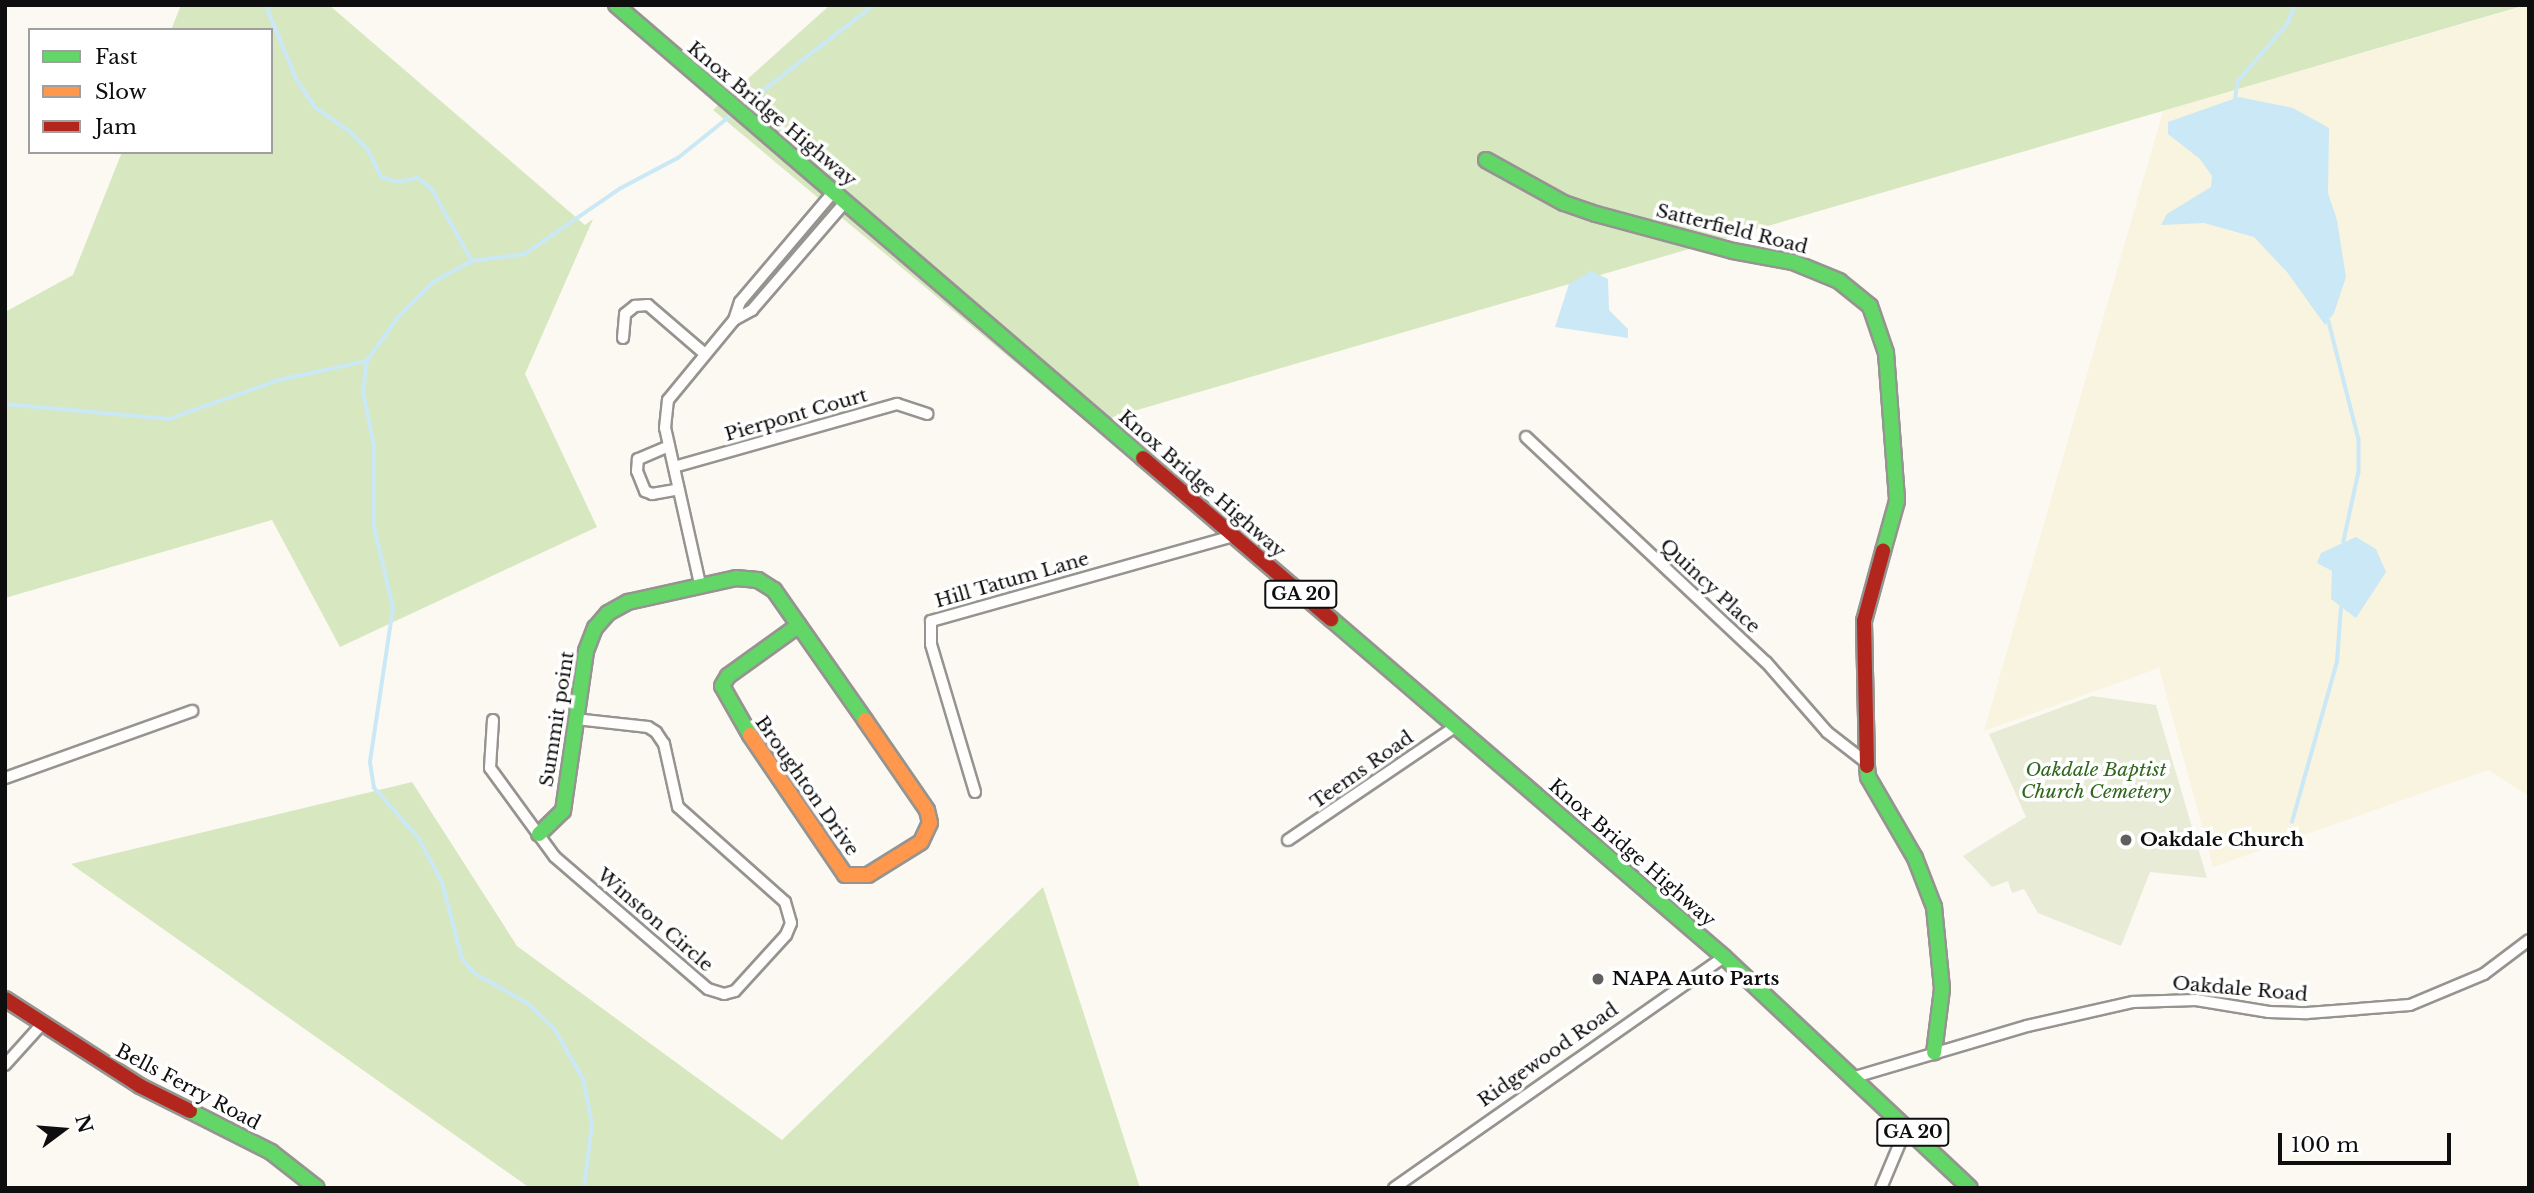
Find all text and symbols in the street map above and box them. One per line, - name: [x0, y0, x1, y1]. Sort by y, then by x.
- legend: [28, 28, 273, 154]
- street label: Knox Bridge Highway: [683, 37, 861, 191]
- text: Fast: [95, 44, 137, 70]
- text: Slow: [95, 79, 147, 105]
- text: Jam: [95, 114, 137, 140]
- street label: Satterfield Road: [1654, 199, 1810, 259]
- street label: Pierpont Court: [722, 384, 870, 446]
- street label: Knox Bridge Highway: [1114, 405, 1290, 563]
- street label: Quincy Place: [1655, 534, 1765, 638]
- street label: Hill Tatum Lane: [932, 547, 1092, 613]
- road number: GA 20: [1262, 580, 1340, 608]
- street label: Summit point: [535, 650, 579, 788]
- street label: Broughton Drive: [750, 712, 864, 860]
- street label: Teems Road: [1306, 726, 1418, 814]
- park label: Oakdale Baptist Church Cemetery: [2021, 759, 2171, 803]
- street label: Knox Bridge Highway: [1544, 774, 1720, 932]
- place label: Oakdale Church: [2140, 829, 2304, 851]
- marker: Oakdale Church: [2118, 832, 2134, 848]
- street label: Winston Circle: [592, 863, 718, 977]
- place label: NAPA Auto Parts: [1612, 968, 1781, 990]
- marker: NAPA Auto Parts: [1590, 971, 1606, 987]
- street label: Oakdale Road: [2171, 972, 2309, 1006]
- street label: Ridgewood Road: [1474, 998, 1622, 1112]
- street label: Bells Ferry Road: [112, 1039, 264, 1135]
- north arrow: [28, 1095, 98, 1165]
- text: N: [70, 1112, 97, 1136]
- road number: GA 20: [1874, 1118, 1952, 1147]
- scale bar: [2282, 1120, 2455, 1164]
- text: 100 m: [2291, 1132, 2359, 1158]

